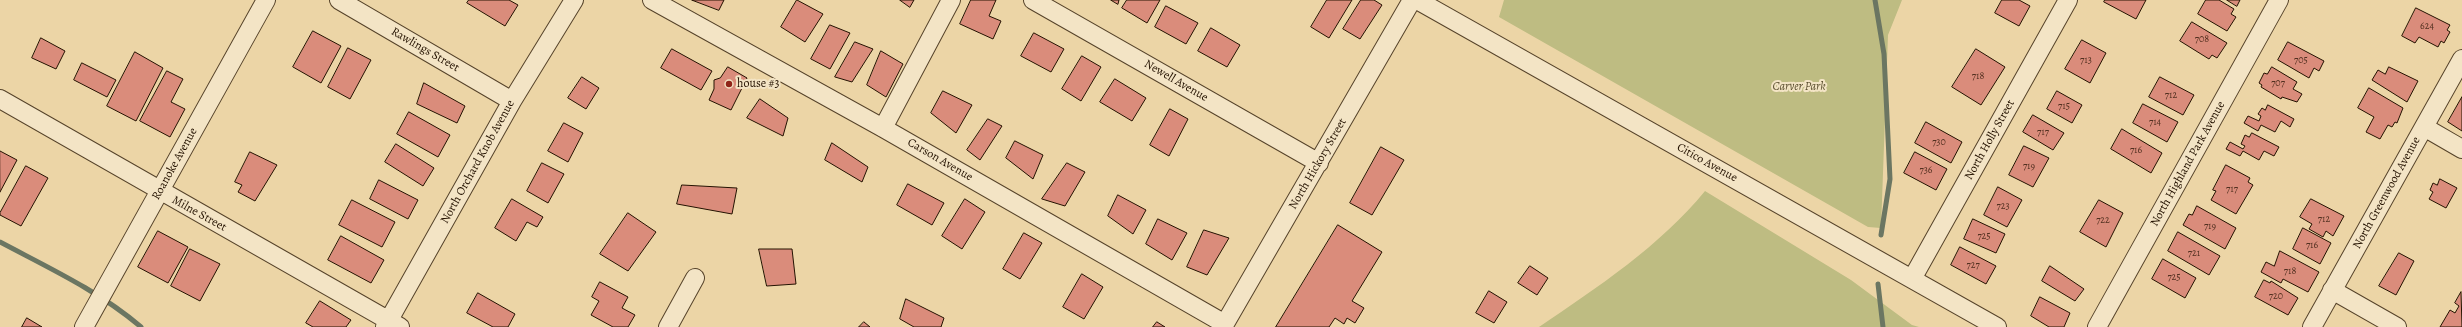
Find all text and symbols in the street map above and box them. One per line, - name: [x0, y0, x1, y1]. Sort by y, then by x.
- house number: 624: [2420, 21, 2434, 33]
- street label: Rawlings Street: [388, 25, 462, 75]
- house number: 708: [2195, 34, 2209, 46]
- house number: 713: [2080, 55, 2092, 67]
- house number: 705: [2294, 55, 2308, 67]
- street label: Newell Avenue: [1141, 57, 1211, 105]
- house number: 718: [1972, 71, 1984, 83]
- place label: house #3: [737, 77, 779, 91]
- house number: 707: [2271, 78, 2285, 90]
- marker: house #3: [724, 79, 734, 89]
- park label: Carver Park: [1772, 80, 1826, 94]
- house number: 712: [2165, 90, 2177, 102]
- street label: North Holly Street: [1962, 97, 2018, 183]
- street label: North Orchard Knob Avenue: [438, 98, 518, 226]
- street label: North Highland Park Avenue: [2148, 99, 2228, 229]
- house number: 715: [2058, 101, 2070, 113]
- street label: North Hickory Street: [1286, 116, 1350, 212]
- house number: 714: [2149, 117, 2161, 129]
- street label: Roanoke Avenue: [149, 125, 201, 203]
- house number: 717: [2037, 127, 2049, 139]
- street label: North Greenwood Avenue: [2350, 134, 2424, 252]
- street label: Carson Avenue: [905, 135, 975, 185]
- house number: 730: [1932, 137, 1946, 149]
- street label: Citico Avenue: [1674, 140, 1740, 186]
- house number: 716: [2130, 145, 2142, 157]
- house number: 719: [2023, 161, 2035, 173]
- house number: 736: [1920, 165, 1932, 177]
- house number: 717: [2226, 184, 2238, 196]
- street label: Milne Street: [169, 193, 229, 235]
- house number: 723: [1996, 201, 2010, 213]
- house number: 712: [2318, 214, 2330, 226]
- house number: 722: [2096, 215, 2110, 227]
- house number: 719: [2204, 221, 2216, 233]
- house number: 725: [1977, 231, 1991, 243]
- house number: 716: [2306, 240, 2318, 252]
- house number: 721: [2188, 248, 2200, 260]
- house number: 727: [1966, 260, 1980, 272]
- house number: 718: [2284, 266, 2296, 278]
- house number: 725: [2167, 272, 2181, 284]
- house number: 720: [2269, 291, 2283, 303]

